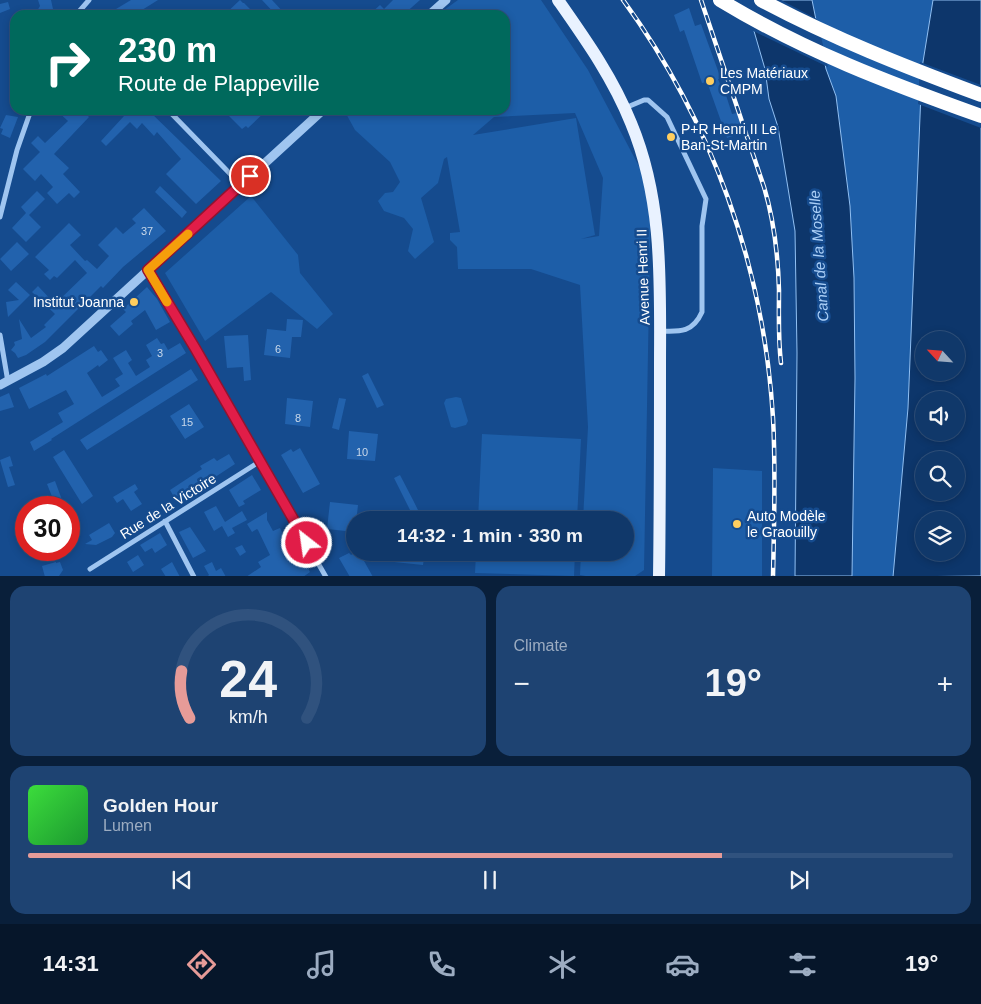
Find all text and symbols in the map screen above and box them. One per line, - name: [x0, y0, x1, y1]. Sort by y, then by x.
- icon: right: [35, 30, 100, 95]
- text: 230 m: [118, 30, 217, 69]
- place label: Les Matériaux CMPM: [720, 65, 808, 97]
- text: Route de Plappeville: [118, 71, 320, 96]
- marker: Les Matériaux CMPM: [704, 75, 716, 87]
- place label: P+R Henri II Le Ban-St-Martin: [681, 121, 777, 153]
- marker: P+R Henri II Le Ban-St-Martin: [665, 131, 677, 143]
- pin: [229, 155, 271, 197]
- icon: arrive: [236, 162, 264, 190]
- water label: Canal de la Moselle: [805, 190, 832, 322]
- house number: 37: [141, 225, 153, 237]
- street label: Avenue Henri II: [633, 229, 653, 325]
- place label: Institut Joanna: [33, 294, 124, 310]
- marker: Institut Joanna: [128, 296, 140, 308]
- north arrow: [915, 331, 965, 381]
- map controls: [915, 331, 965, 561]
- house number: 6: [275, 343, 281, 355]
- house number: 3: [157, 347, 163, 359]
- button: sound: [915, 391, 965, 441]
- house number: 8: [295, 412, 301, 424]
- house number: 15: [181, 416, 193, 428]
- house number: 10: [356, 446, 368, 458]
- button: search: [915, 451, 965, 501]
- street label: Rue de la Victoire: [117, 470, 219, 542]
- speed limit sign: 30: [15, 496, 80, 561]
- place label: Auto Modèle le Graouilly: [747, 508, 826, 540]
- button: layers: [915, 511, 965, 561]
- position arrow: [280, 516, 332, 568]
- marker: Auto Modèle le Graouilly: [731, 518, 743, 530]
- text: 14:32 · 1 min · 330 m: [397, 525, 583, 546]
- text: Climate: [514, 637, 568, 654]
- text: 24: [219, 650, 277, 708]
- text: 19°: [705, 662, 762, 704]
- text: −: [514, 668, 530, 699]
- text: +: [937, 668, 953, 699]
- text: km/h: [228, 707, 267, 727]
- text: Golden Hour: [103, 795, 218, 816]
- text: Lumen: [103, 817, 152, 834]
- icon: previous: [168, 866, 196, 894]
- icon: pause: [476, 866, 504, 894]
- icon: next: [785, 866, 813, 894]
- icon: directions: [184, 947, 219, 982]
- icon: music: [304, 947, 339, 982]
- icon: phone: [424, 947, 459, 982]
- icon: climate: [545, 947, 580, 982]
- icon: car: [665, 947, 700, 982]
- icon: filters: [785, 947, 820, 982]
- text: 14:31: [43, 951, 99, 976]
- text: 19°: [905, 951, 938, 976]

